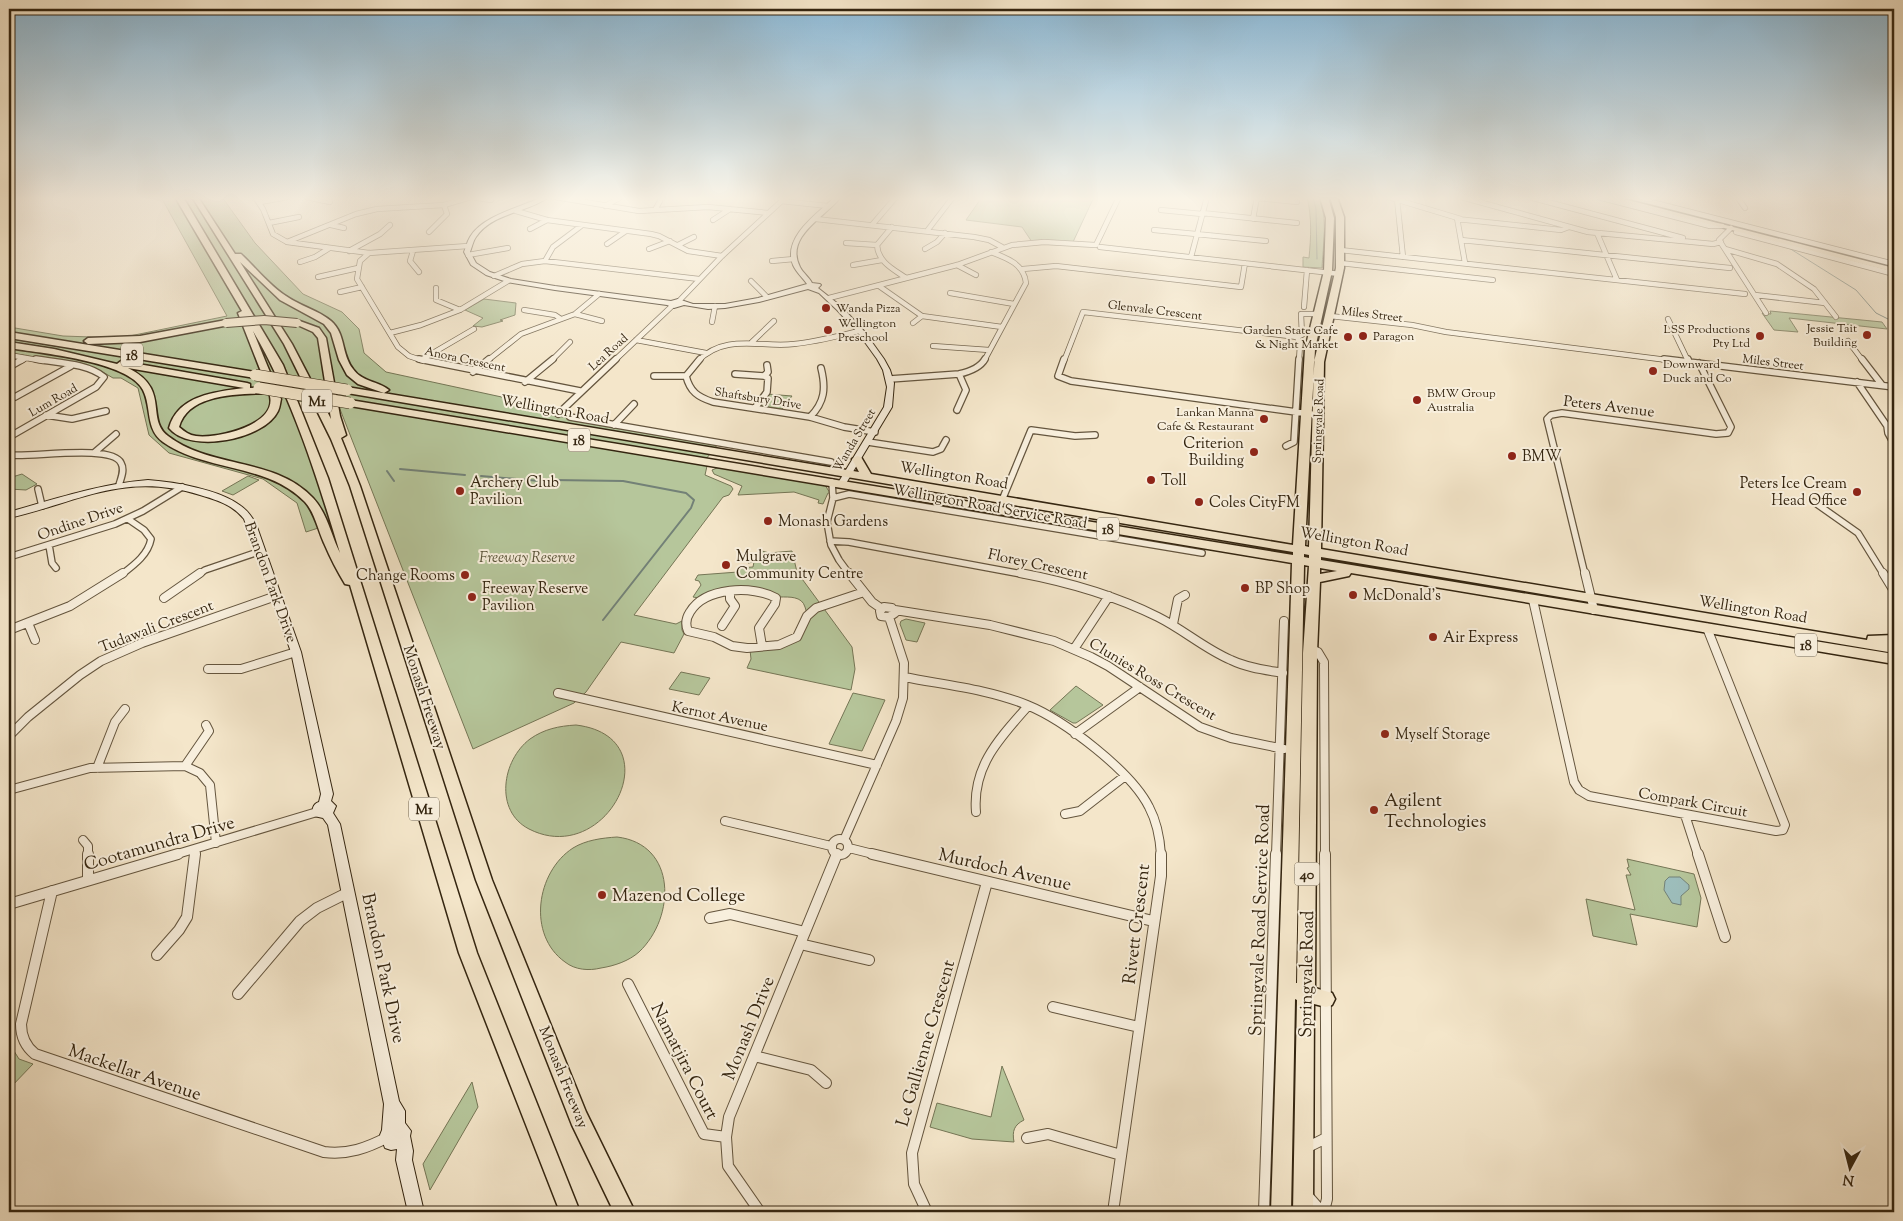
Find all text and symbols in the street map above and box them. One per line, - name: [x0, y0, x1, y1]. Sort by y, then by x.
- street label: Glenvale Crescent: [1107, 296, 1203, 326]
- place label: Wanda Pizza: [836, 300, 901, 318]
- marker: Wanda Pizza: [820, 302, 832, 314]
- street label: Miles Street: [1340, 302, 1404, 328]
- place label: Wellington Preschool: [838, 315, 896, 347]
- place label: Jessie Tait Building: [1806, 320, 1857, 352]
- place label: LSS Productions Pty Ltd: [1663, 321, 1750, 353]
- place label: Garden State Cafe & Night Market: [1243, 322, 1338, 354]
- marker: Wellington Preschool: [822, 324, 834, 336]
- place label: Paragon: [1373, 328, 1414, 346]
- marker: Jessie Tait Building: [1861, 329, 1873, 341]
- street label: Lea Road: [585, 330, 633, 375]
- marker: Paragon: [1357, 330, 1369, 342]
- marker: LSS Productions Pty Ltd: [1754, 330, 1766, 342]
- marker: Garden State Cafe & Night Market: [1342, 331, 1354, 343]
- street label: Anora Crescent: [423, 343, 507, 377]
- road number: 18: [121, 344, 143, 366]
- street label: Miles Street: [1741, 350, 1805, 376]
- place label: Downward Duck and Co: [1663, 356, 1732, 388]
- marker: Downward Duck and Co: [1647, 365, 1659, 377]
- street label: Springvale Road: [1309, 378, 1329, 464]
- street label: Lum Road: [26, 380, 81, 422]
- street label: Shaftsbury Drive: [713, 383, 803, 415]
- place label: BMW Group Australia: [1427, 385, 1496, 417]
- road number: M1: [302, 390, 332, 412]
- street label: Wellington Road: [499, 391, 611, 430]
- street label: Peters Avenue: [1562, 391, 1656, 423]
- marker: BMW Group Australia: [1411, 394, 1423, 406]
- place label: Lankan Manna Cafe & Restaurant: [1157, 404, 1254, 436]
- street label: Wanda Street: [829, 405, 881, 476]
- marker: Lankan Manna Cafe & Restaurant: [1258, 413, 1270, 425]
- road number: 18: [568, 428, 590, 452]
- place label: Criterion Building: [1183, 434, 1244, 472]
- marker: Criterion Building: [1248, 446, 1260, 458]
- place label: BMW: [1522, 447, 1562, 468]
- marker: BMW: [1506, 450, 1518, 462]
- street label: Wellington Road: [898, 458, 1010, 496]
- place label: Toll: [1161, 471, 1187, 492]
- place label: Archery Club Pavilion: [470, 473, 559, 511]
- marker: Toll: [1145, 474, 1157, 486]
- place label: Peters Ice Cream Head Office: [1740, 474, 1848, 512]
- street label: Wellington Road Service Road: [891, 480, 1089, 535]
- marker: Archery Club Pavilion: [454, 485, 466, 497]
- marker: Peters Ice Cream Head Office: [1851, 486, 1863, 498]
- place label: Coles CityFM: [1209, 493, 1300, 514]
- marker: Coles CityFM: [1193, 496, 1205, 508]
- street label: Ondine Drive: [35, 498, 126, 547]
- place label: Monash Gardens: [778, 512, 888, 533]
- marker: Monash Gardens: [762, 515, 774, 527]
- road number: 18: [1097, 518, 1119, 540]
- street label: Brandon Park Drive: [238, 519, 301, 646]
- street label: Wellington Road: [1298, 523, 1410, 562]
- street label: Florey Crescent: [986, 545, 1090, 586]
- place label: Mulgrave Community Centre: [736, 547, 863, 585]
- park label: Freeway Reserve: [479, 548, 575, 569]
- marker: Mulgrave Community Centre: [720, 559, 732, 571]
- place label: Change Rooms: [356, 566, 455, 587]
- marker: Change Rooms: [459, 569, 471, 581]
- place label: Freeway Reserve Pavilion: [482, 579, 588, 617]
- place label: BP Shop: [1255, 579, 1310, 600]
- marker: BP Shop: [1239, 582, 1251, 594]
- place label: McDonald's: [1363, 586, 1441, 607]
- marker: McDonald's: [1347, 589, 1359, 601]
- marker: Freeway Reserve Pavilion: [466, 591, 478, 603]
- street label: Wellington Road: [1697, 592, 1809, 630]
- street label: Tudawali Crescent: [96, 596, 217, 659]
- place label: Air Express: [1443, 628, 1518, 649]
- marker: Air Express: [1427, 631, 1439, 643]
- street label: Clunies Ross Crescent: [1084, 634, 1220, 727]
- road number: 18: [1795, 634, 1817, 656]
- street label: Monash Freeway: [397, 643, 450, 753]
- street label: Kernot Avenue: [670, 697, 770, 738]
- place label: Myself Storage: [1395, 725, 1490, 746]
- marker: Myself Storage: [1379, 728, 1391, 740]
- street label: Compark Circuit: [1636, 784, 1749, 823]
- place label: Agilent Technologies: [1384, 789, 1486, 836]
- road number: M1: [409, 798, 439, 821]
- street label: Springvale Road Service Road: [1244, 804, 1278, 1036]
- marker: Agilent Technologies: [1368, 804, 1380, 816]
- street label: Cootamundra Drive: [81, 811, 238, 879]
- street label: Murdoch Avenue: [935, 843, 1074, 899]
- road number: 40: [1294, 862, 1320, 886]
- street label: Rivett Crescent: [1118, 863, 1158, 986]
- place label: Mazenod College: [612, 884, 745, 910]
- marker: Mazenod College: [596, 889, 608, 901]
- street label: Brandon Park Drive: [353, 891, 411, 1046]
- street label: Springvale Road: [1294, 910, 1322, 1038]
- street label: Le Gallienne Crescent: [891, 957, 963, 1130]
- street label: Monash Drive: [717, 973, 782, 1085]
- street label: Namatjira Court: [643, 999, 724, 1125]
- street label: Monash Freeway: [533, 1023, 593, 1132]
- street label: Mackellar Avenue: [64, 1039, 204, 1109]
- north arrow: [1826, 1144, 1876, 1194]
- text: N: [1842, 1168, 1855, 1190]

